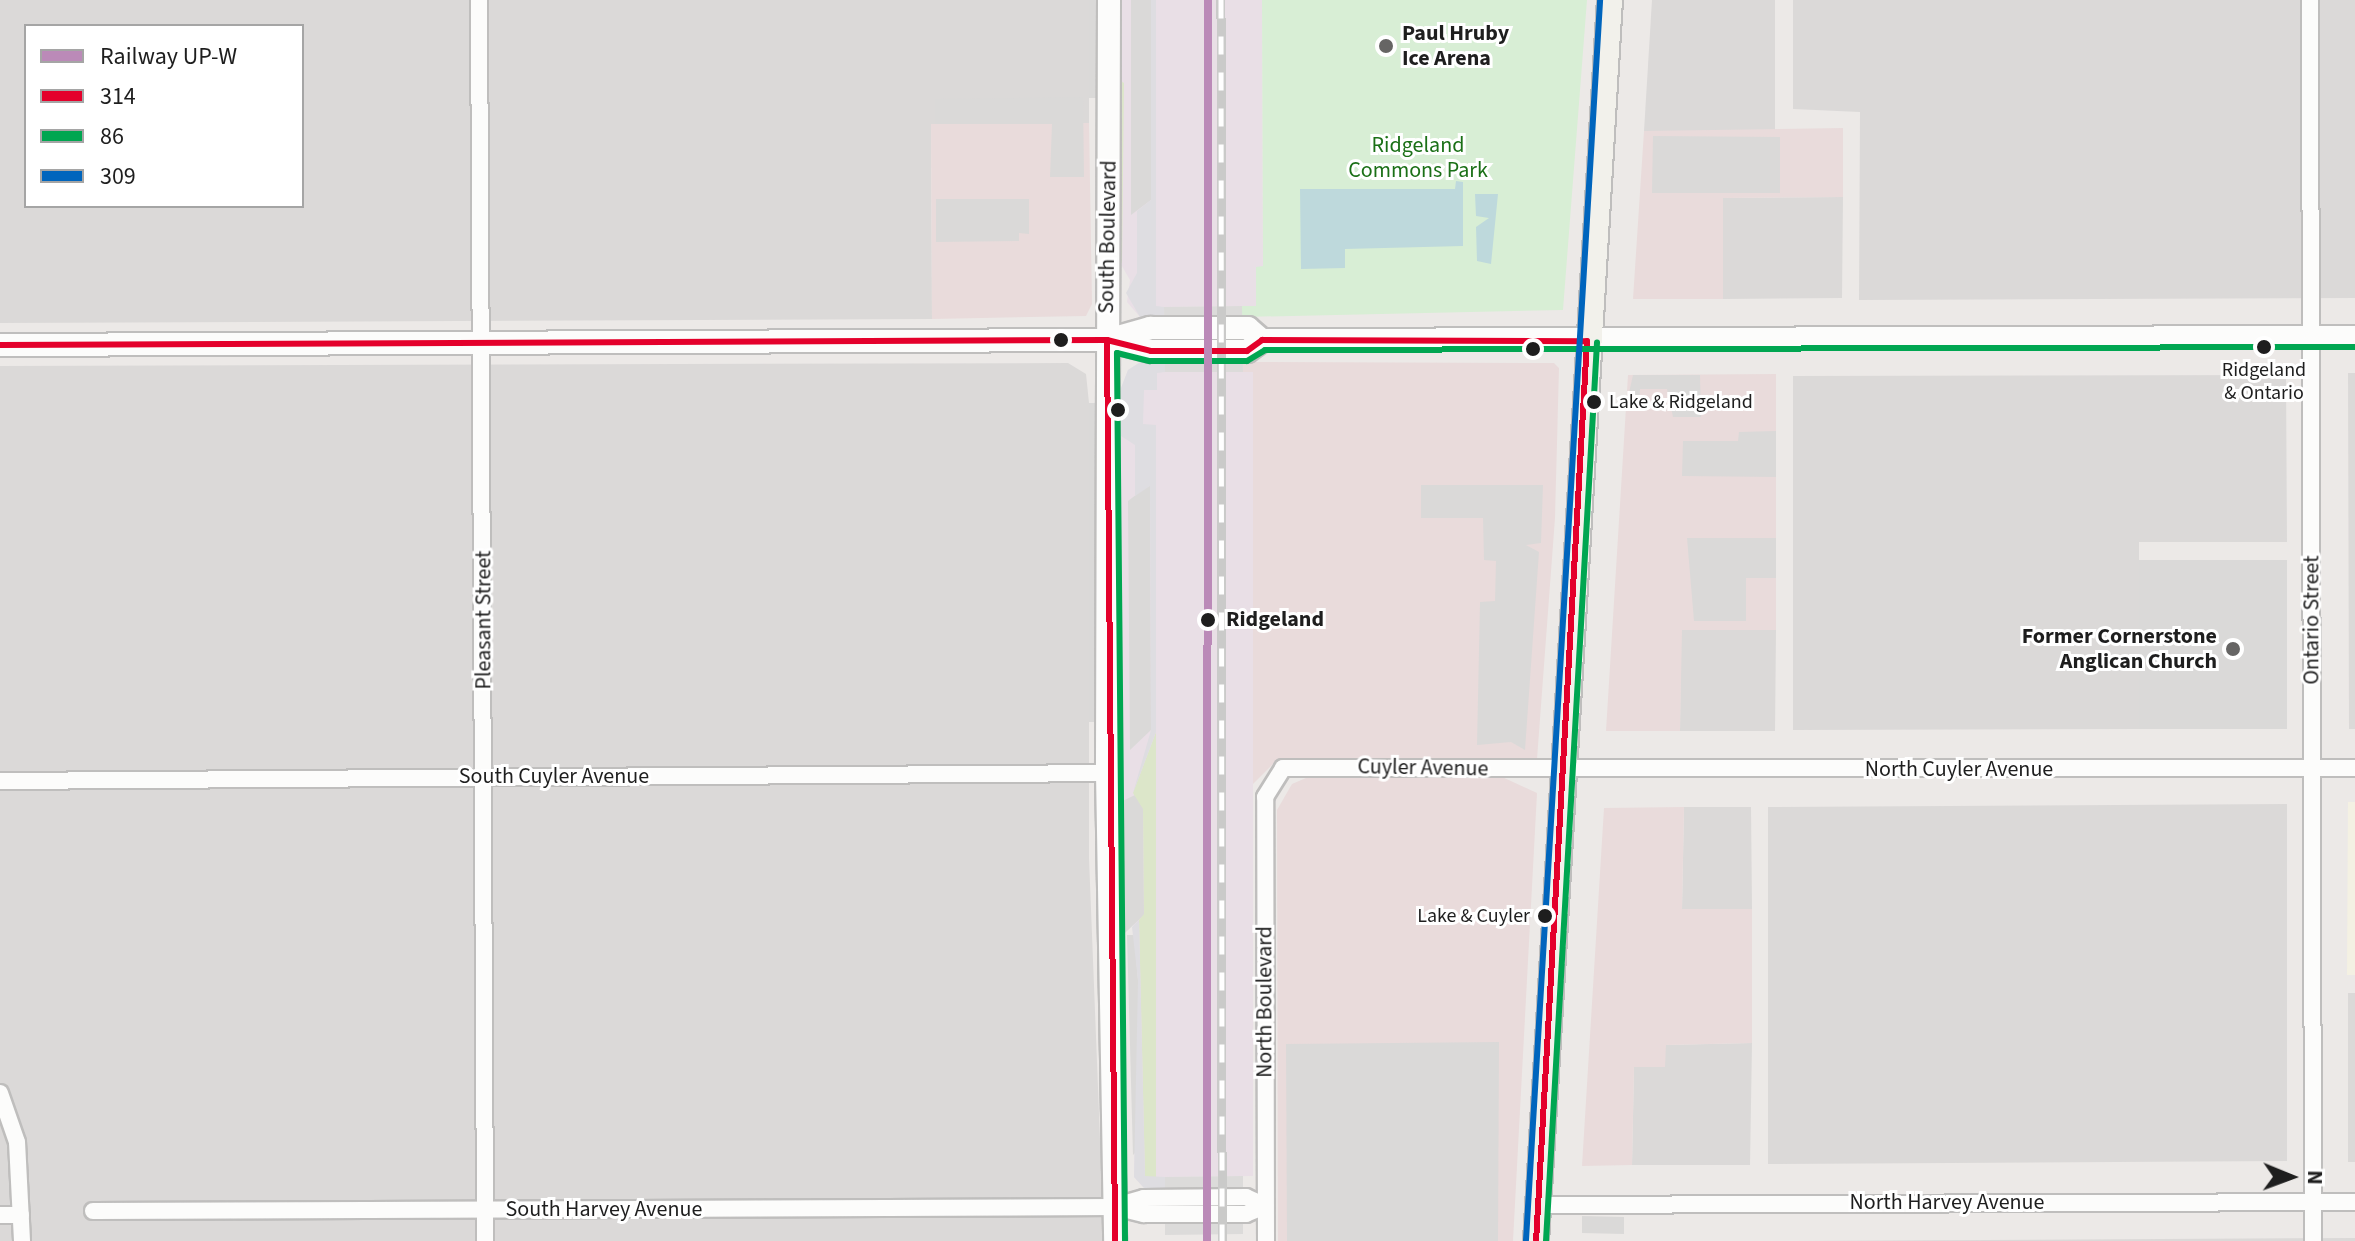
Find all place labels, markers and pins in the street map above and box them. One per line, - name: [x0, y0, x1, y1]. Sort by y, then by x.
- place label: Paul Hruby Ice Arena: [1402, 20, 1509, 72]
- marker: Paul Hruby Ice Arena: [1377, 37, 1395, 55]
- unlabelled marker: [1053, 332, 1069, 348]
- marker: Ridgeland & Ontario: [2256, 339, 2272, 355]
- unlabelled marker: [1525, 341, 1541, 357]
- place label: Ridgeland & Ontario: [2222, 358, 2306, 405]
- place label: Lake & Ridgeland: [1609, 390, 1753, 414]
- marker: Lake & Ridgeland: [1586, 394, 1602, 410]
- unlabelled marker: [1110, 402, 1126, 418]
- place label: Ridgeland: [1226, 607, 1324, 633]
- marker: Ridgeland: [1197, 609, 1219, 631]
- place label: Former Cornerstone Anglican Church: [2022, 623, 2217, 674]
- marker: Former Cornerstone Anglican Church: [2224, 640, 2242, 658]
- place label: Lake & Cuyler: [1417, 904, 1530, 928]
- marker: Lake & Cuyler: [1537, 908, 1553, 924]

